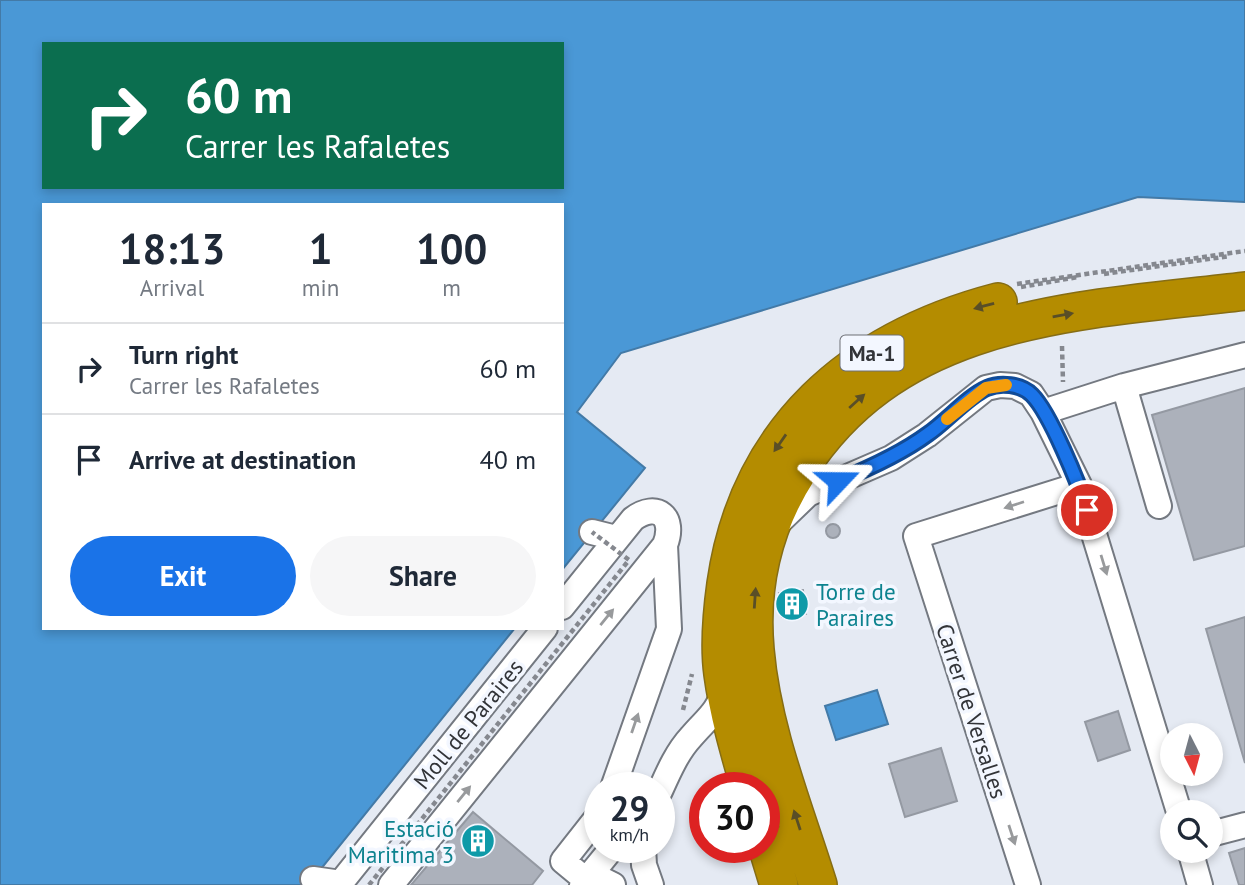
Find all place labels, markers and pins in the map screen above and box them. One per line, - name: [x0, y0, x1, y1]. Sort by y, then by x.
- pin: [1057, 480, 1117, 540]
- place label: Torre de Paraires: [816, 577, 896, 632]
- building icon: Torre de Paraires: [773, 585, 811, 623]
- place label: Estació Maritima 3: [348, 814, 454, 869]
- building icon: Estació Maritima 3: [459, 822, 497, 860]

